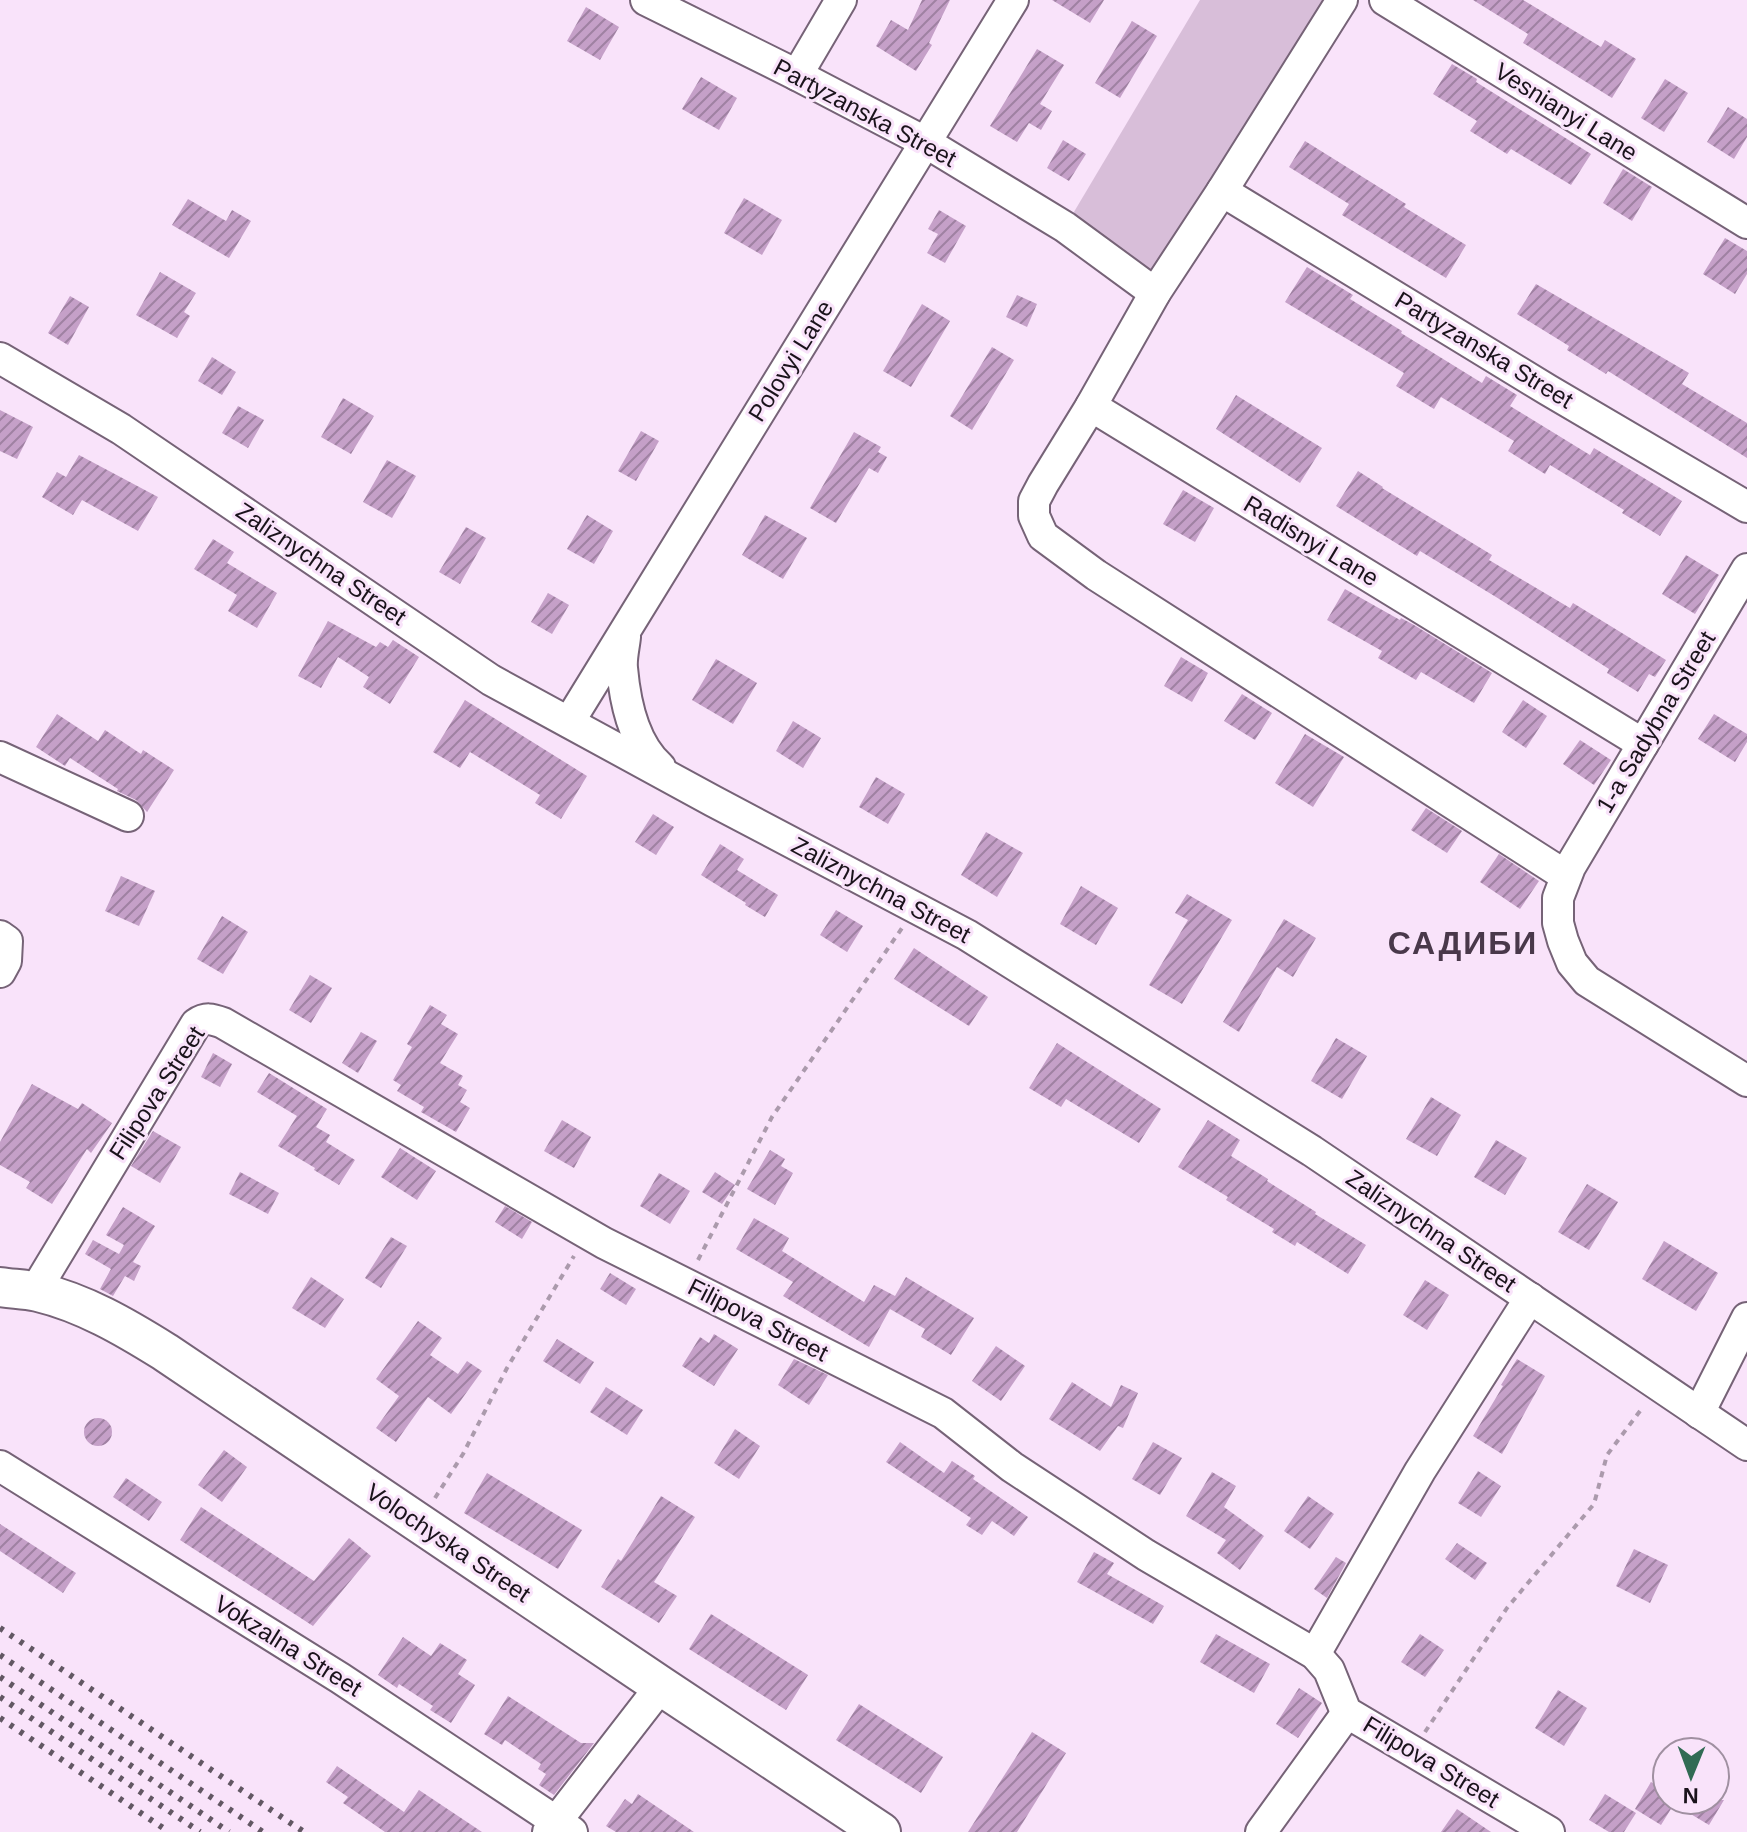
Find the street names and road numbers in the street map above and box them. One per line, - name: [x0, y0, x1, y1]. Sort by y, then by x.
- street label: Partyzanska Street: [769, 53, 961, 172]
- street label: Vesnianyi Lane: [1490, 57, 1642, 166]
- street label: Partyzanska Street: [1390, 286, 1578, 414]
- street label: Polovyi Lane: [743, 295, 838, 426]
- street label: Radisnyi Lane: [1239, 490, 1383, 591]
- street label: Zaliznychna Street: [231, 497, 411, 631]
- street label: 1-a Sadybna Street: [1591, 626, 1721, 817]
- street label: Zaliznychna Street: [787, 831, 976, 948]
- street label: Filipova Street: [103, 1021, 210, 1164]
- street label: Zaliznychna Street: [1341, 1164, 1521, 1298]
- street label: Filipova Street: [684, 1273, 833, 1367]
- street label: Volochyska Street: [361, 1478, 536, 1608]
- street label: Vokzalna Street: [210, 1590, 367, 1702]
- street label: Filipova Street: [1359, 1710, 1504, 1813]

